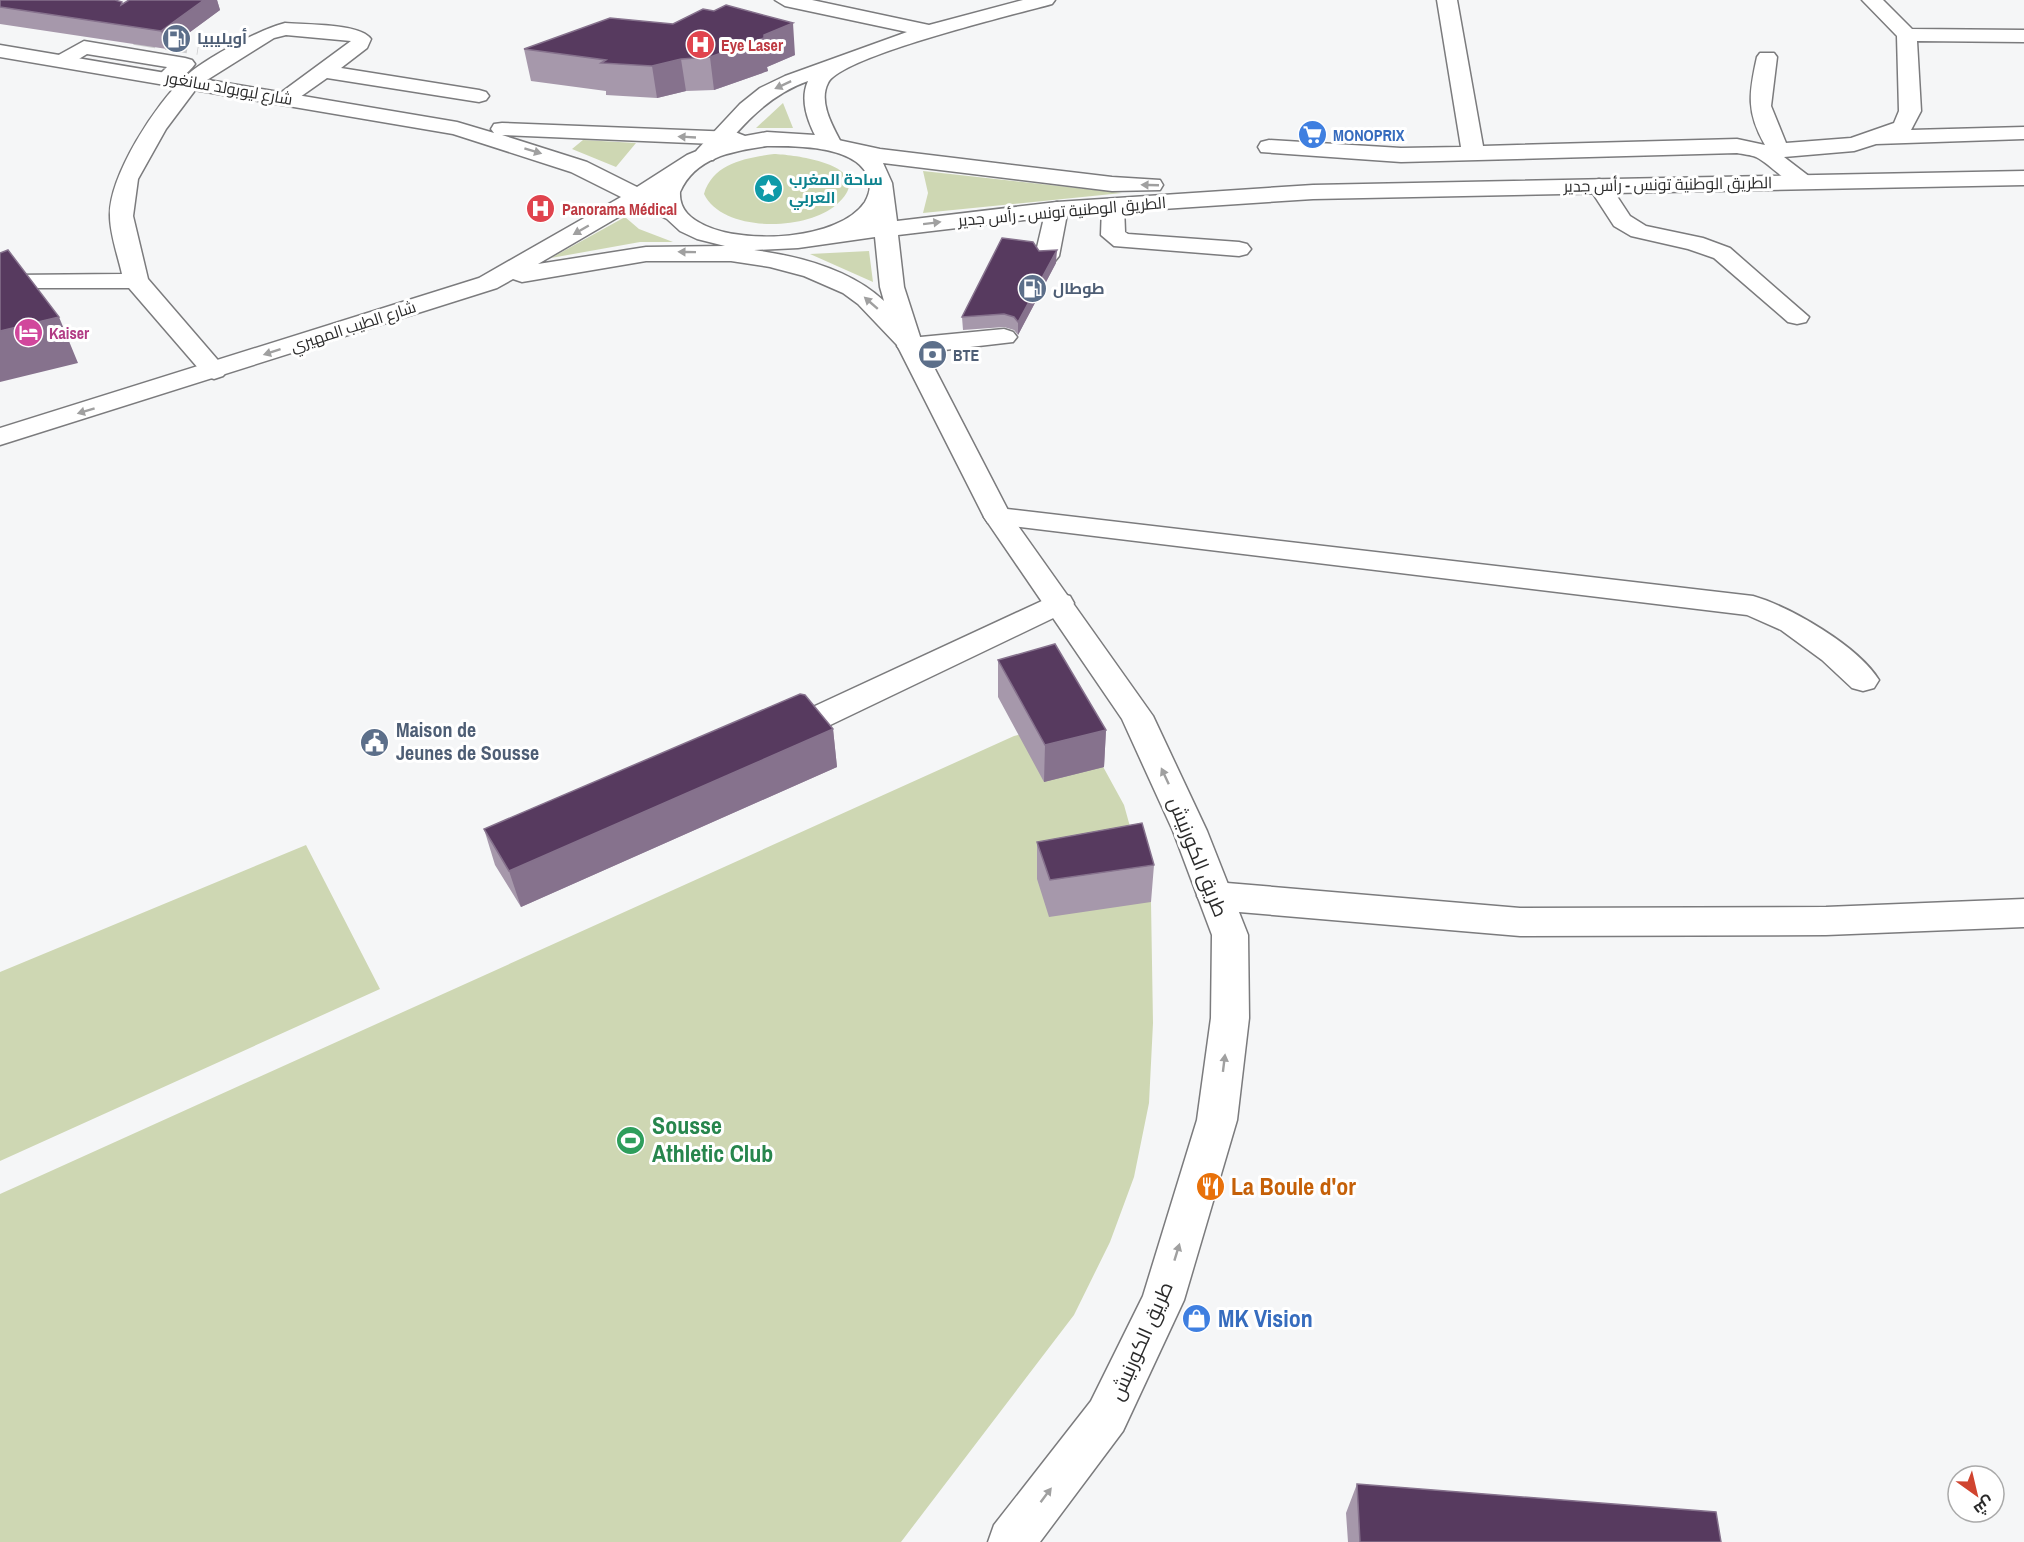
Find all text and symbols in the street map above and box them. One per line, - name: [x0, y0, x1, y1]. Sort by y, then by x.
- fuel station icon: أويليبيا: [160, 22, 192, 54]
- place label: أويليبيا: [197, 27, 247, 49]
- hospital icon: Eye Laser: [684, 29, 716, 61]
- place label: Eye Laser: [721, 34, 784, 56]
- street label: شارع ليوبولد سانغور: [162, 66, 294, 111]
- one-way arrow: [774, 80, 791, 89]
- supermarket icon: MONOPRIX: [1296, 119, 1328, 151]
- place label: MONOPRIX: [1333, 124, 1405, 146]
- one-way arrow: [678, 132, 697, 141]
- one-way arrow: [524, 147, 542, 156]
- place label: ساحة المغرب العربي: [789, 168, 883, 210]
- street label: الطريق الوطنية تونس - رأس جدير: [1563, 171, 1772, 197]
- place icon: ساحة المغرب العربي: [752, 172, 784, 204]
- one-way arrow: [1140, 181, 1159, 190]
- street label: الطريق الوطنية تونس - رأس جدير: [956, 191, 1167, 231]
- hospital icon: Panorama Médical: [525, 193, 557, 225]
- place label: Panorama Médical: [562, 198, 677, 220]
- one-way arrow: [922, 219, 941, 228]
- one-way arrow: [572, 225, 589, 235]
- one-way arrow: [677, 247, 696, 257]
- fuel station icon: طوطال: [1016, 272, 1048, 304]
- place label: طوطال: [1053, 277, 1105, 299]
- street label: شارع الطيب المهيري: [287, 295, 419, 360]
- one-way arrow: [864, 297, 879, 310]
- hotel icon: Kaiser: [12, 317, 44, 349]
- place label: Kaiser: [49, 322, 90, 344]
- bank icon: BTE: [916, 339, 948, 371]
- place label: BTE: [953, 344, 979, 366]
- one-way arrow: [263, 348, 281, 357]
- one-way arrow: [77, 407, 95, 416]
- place label: Maison de Jeunes de Sousse: [396, 716, 539, 766]
- public building icon: Maison de Jeunes de Sousse: [359, 726, 391, 758]
- one-way arrow: [1160, 767, 1170, 785]
- street label: طريق الكورنيش: [1162, 793, 1235, 921]
- one-way arrow: [1219, 1054, 1229, 1073]
- place label: Sousse Athletic Club: [652, 1109, 773, 1169]
- sports icon: Sousse Athletic Club: [615, 1124, 647, 1156]
- place label: La Boule d'or: [1231, 1170, 1356, 1202]
- restaurant icon: La Boule d'or: [1194, 1171, 1226, 1203]
- one-way arrow: [1173, 1243, 1182, 1261]
- street label: طريق الكورنيش: [1102, 1277, 1179, 1404]
- place label: MK Vision: [1218, 1302, 1313, 1334]
- shop icon: MK Vision: [1181, 1303, 1213, 1335]
- north arrow: [1946, 1464, 2006, 1524]
- one-way arrow: [1039, 1488, 1051, 1503]
- text: ش: [1970, 1492, 1999, 1521]

